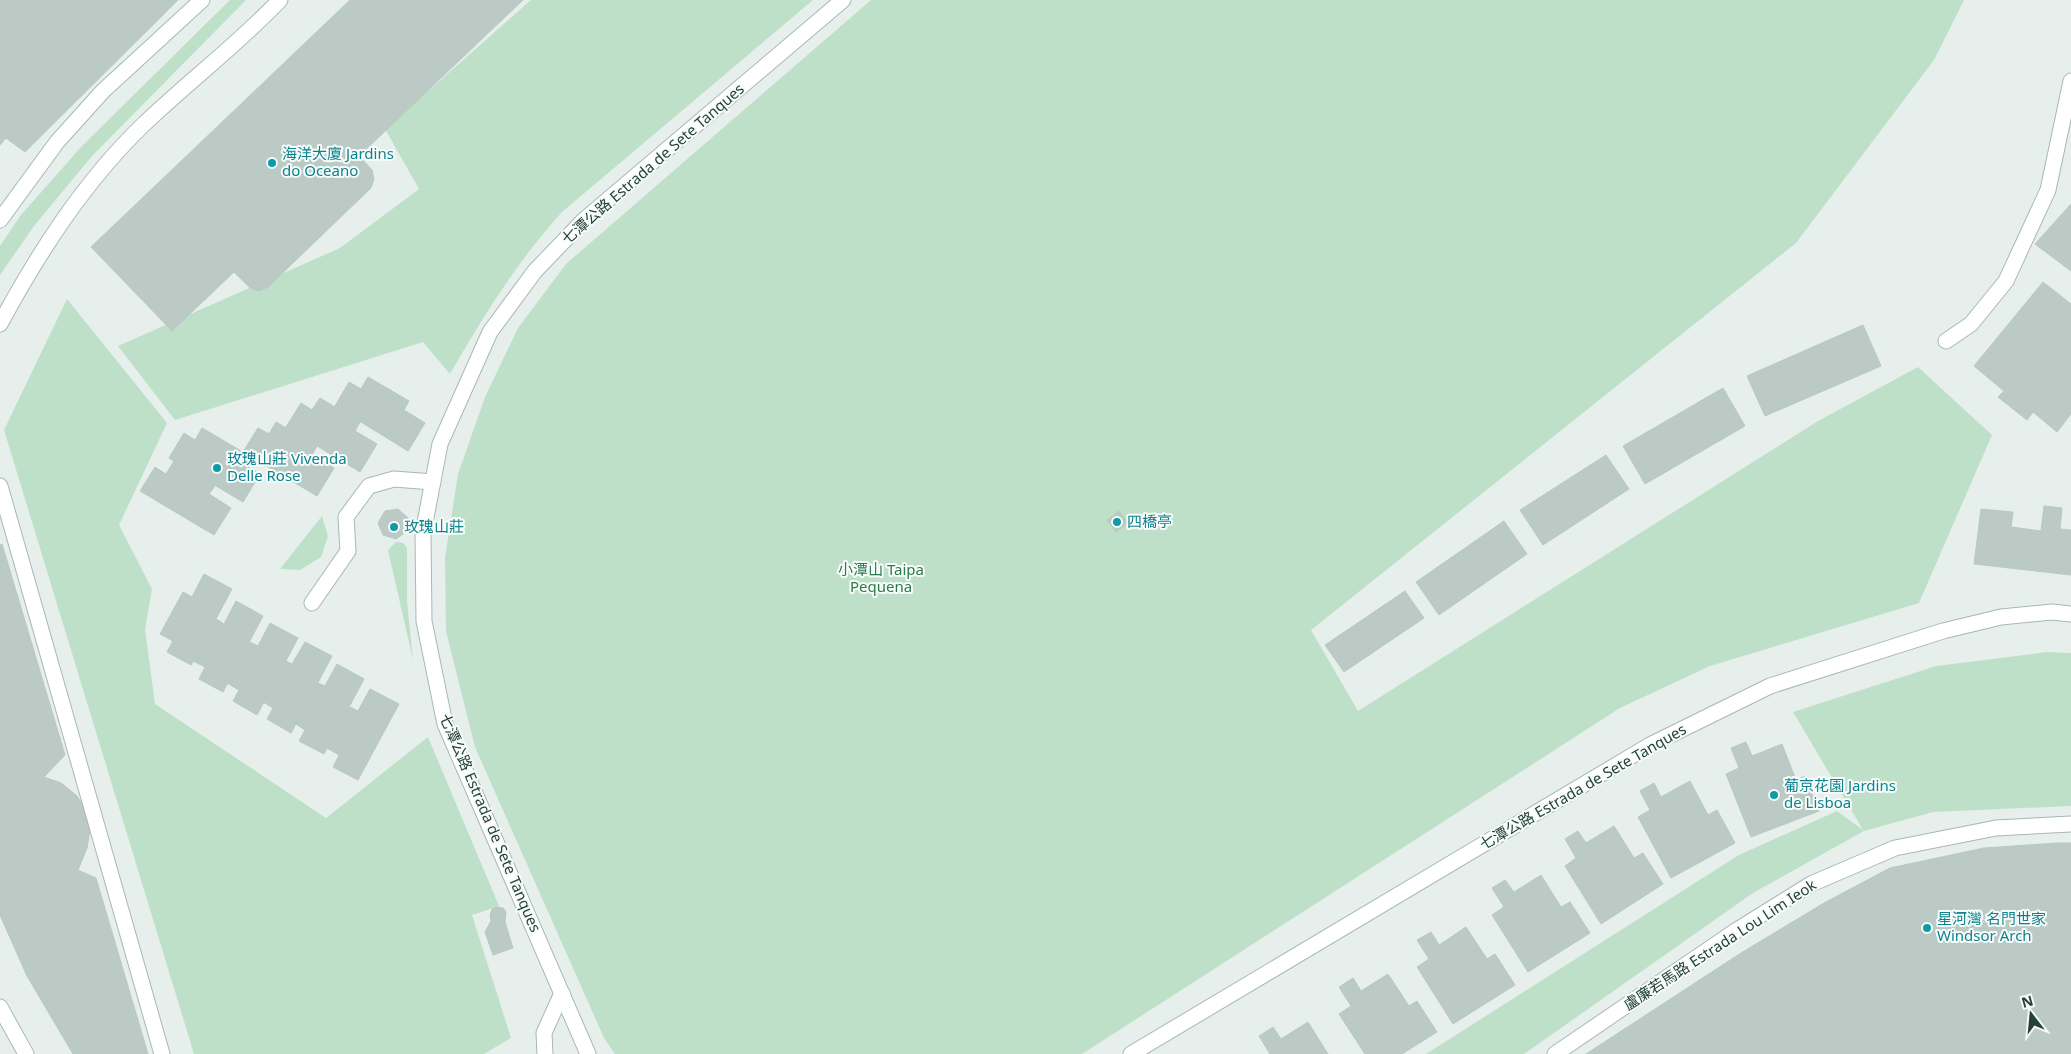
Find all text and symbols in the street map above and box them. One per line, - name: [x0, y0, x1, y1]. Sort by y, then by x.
- street label: 七潭公路 Estrada de Sete Tanques: [557, 78, 748, 248]
- place label: 海洋大廈 Jardins do Oceano: [282, 143, 394, 180]
- marker: 海洋大廈 Jardins do Oceano: [266, 157, 278, 169]
- place label: 玫瑰山莊 Vivenda Delle Rose: [227, 448, 347, 485]
- marker: 玫瑰山莊 Vivenda Delle Rose: [211, 462, 223, 474]
- place label: 四橋亭: [1127, 511, 1172, 531]
- place label: 玫瑰山莊: [404, 516, 464, 536]
- marker: 四橋亭: [1111, 516, 1123, 528]
- marker: 玫瑰山莊: [388, 521, 400, 533]
- park label: 小潭山 Taipa Pequena: [838, 559, 924, 596]
- street label: 七潭公路 Estrada de Sete Tanques: [436, 710, 546, 935]
- street label: 七潭公路 Estrada de Sete Tanques: [1475, 719, 1690, 854]
- place label: 葡京花園 Jardins de Lisboa: [1784, 775, 1896, 812]
- marker: 葡京花園 Jardins de Lisboa: [1768, 789, 1780, 801]
- street label: 盧廉若馬路 Estrada Lou Lim Ieok: [1619, 874, 1820, 1014]
- place label: 星河灣 名門世家 Windsor Arch: [1937, 908, 2046, 945]
- marker: 星河灣 名門世家 Windsor Arch: [1921, 922, 1933, 934]
- north arrow: [2006, 989, 2056, 1039]
- text: N: [2019, 990, 2035, 1012]

